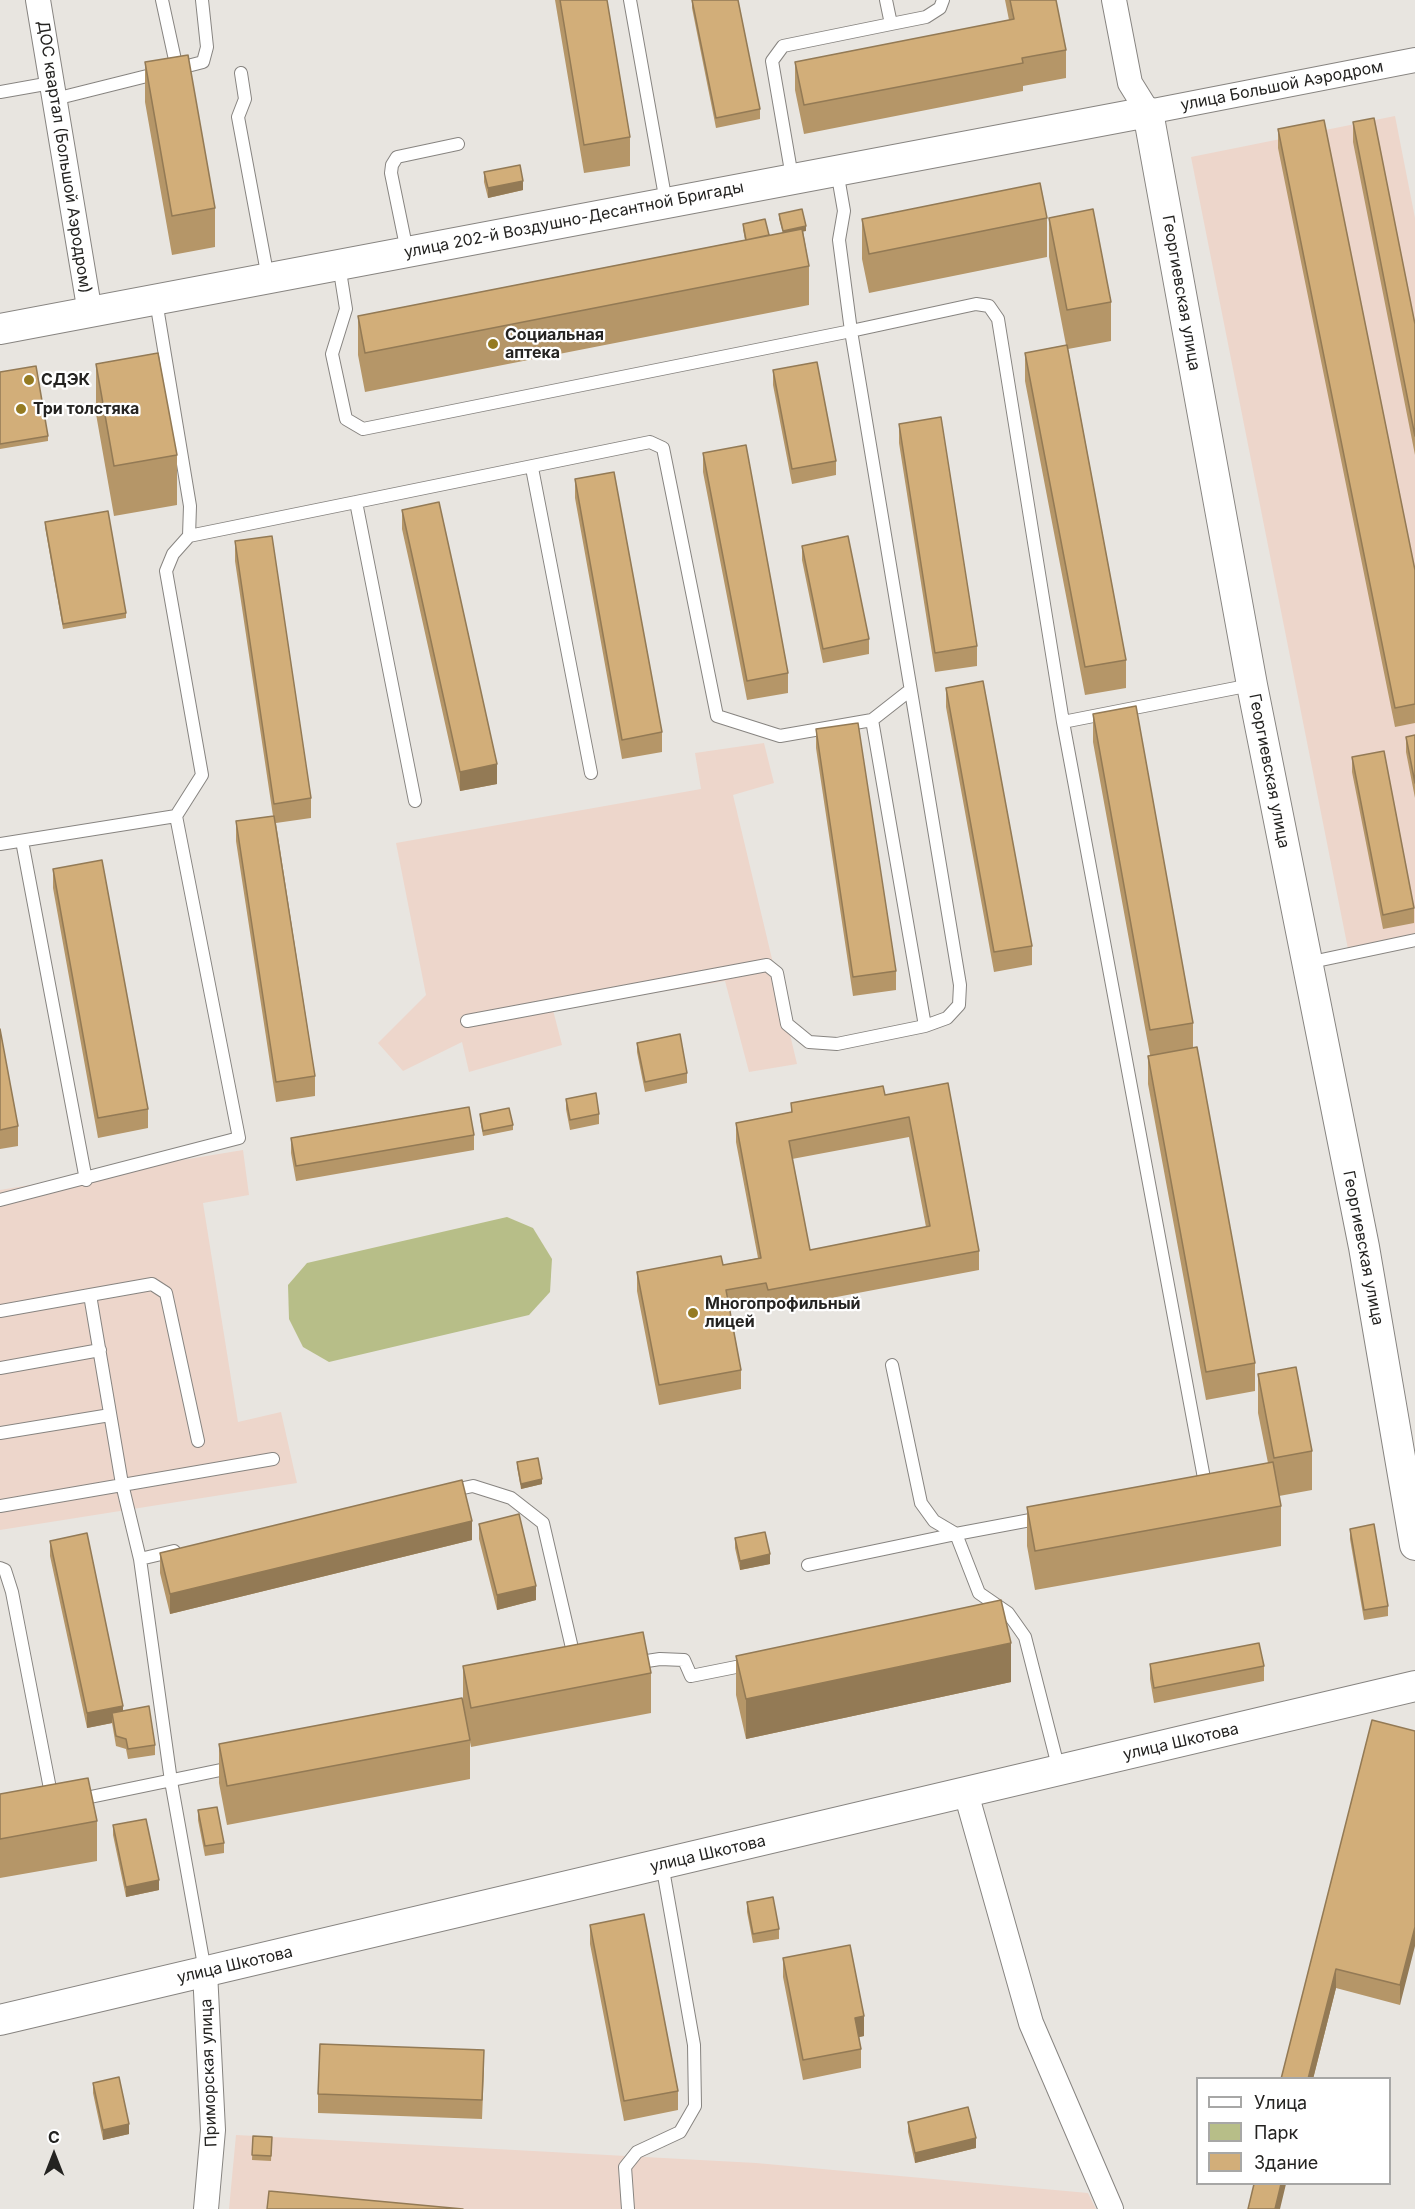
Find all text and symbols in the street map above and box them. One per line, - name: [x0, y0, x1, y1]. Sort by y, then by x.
- street label: ДОС квартал (Большой Аэродром): [33, 19, 95, 295]
- street label: улица Большой Аэродром: [1179, 57, 1385, 115]
- street label: улица 202-й Воздушно-Десантной Бригады: [402, 178, 746, 262]
- street label: Георгиевская улица: [1158, 214, 1204, 372]
- place label: Социальная аптека: [505, 325, 604, 363]
- marker: Социальная аптека: [486, 337, 500, 351]
- place label: СДЭК: [41, 370, 90, 390]
- marker: СДЭК: [22, 373, 36, 387]
- place label: Три толстяка: [33, 399, 139, 419]
- marker: Три толстяка: [14, 402, 28, 416]
- street label: Георгиевская улица: [1245, 692, 1293, 850]
- street label: Георгиевская улица: [1339, 1169, 1387, 1327]
- place label: Многопрофильный лицей: [705, 1294, 861, 1332]
- marker: Многопрофильный лицей: [686, 1306, 700, 1320]
- street label: улица Шкотова: [1121, 1719, 1241, 1765]
- street label: улица Шкотова: [648, 1831, 768, 1877]
- street label: улица Шкотова: [175, 1942, 295, 1988]
- street label: Приморская улица: [197, 1998, 221, 2148]
- legend: [1196, 2077, 1391, 2185]
- text: Улица: [1254, 2092, 1307, 2113]
- text: Парк: [1254, 2122, 1298, 2143]
- north arrow: [24, 2125, 84, 2185]
- text: С: [48, 2127, 60, 2147]
- text: Здание: [1254, 2152, 1318, 2173]

